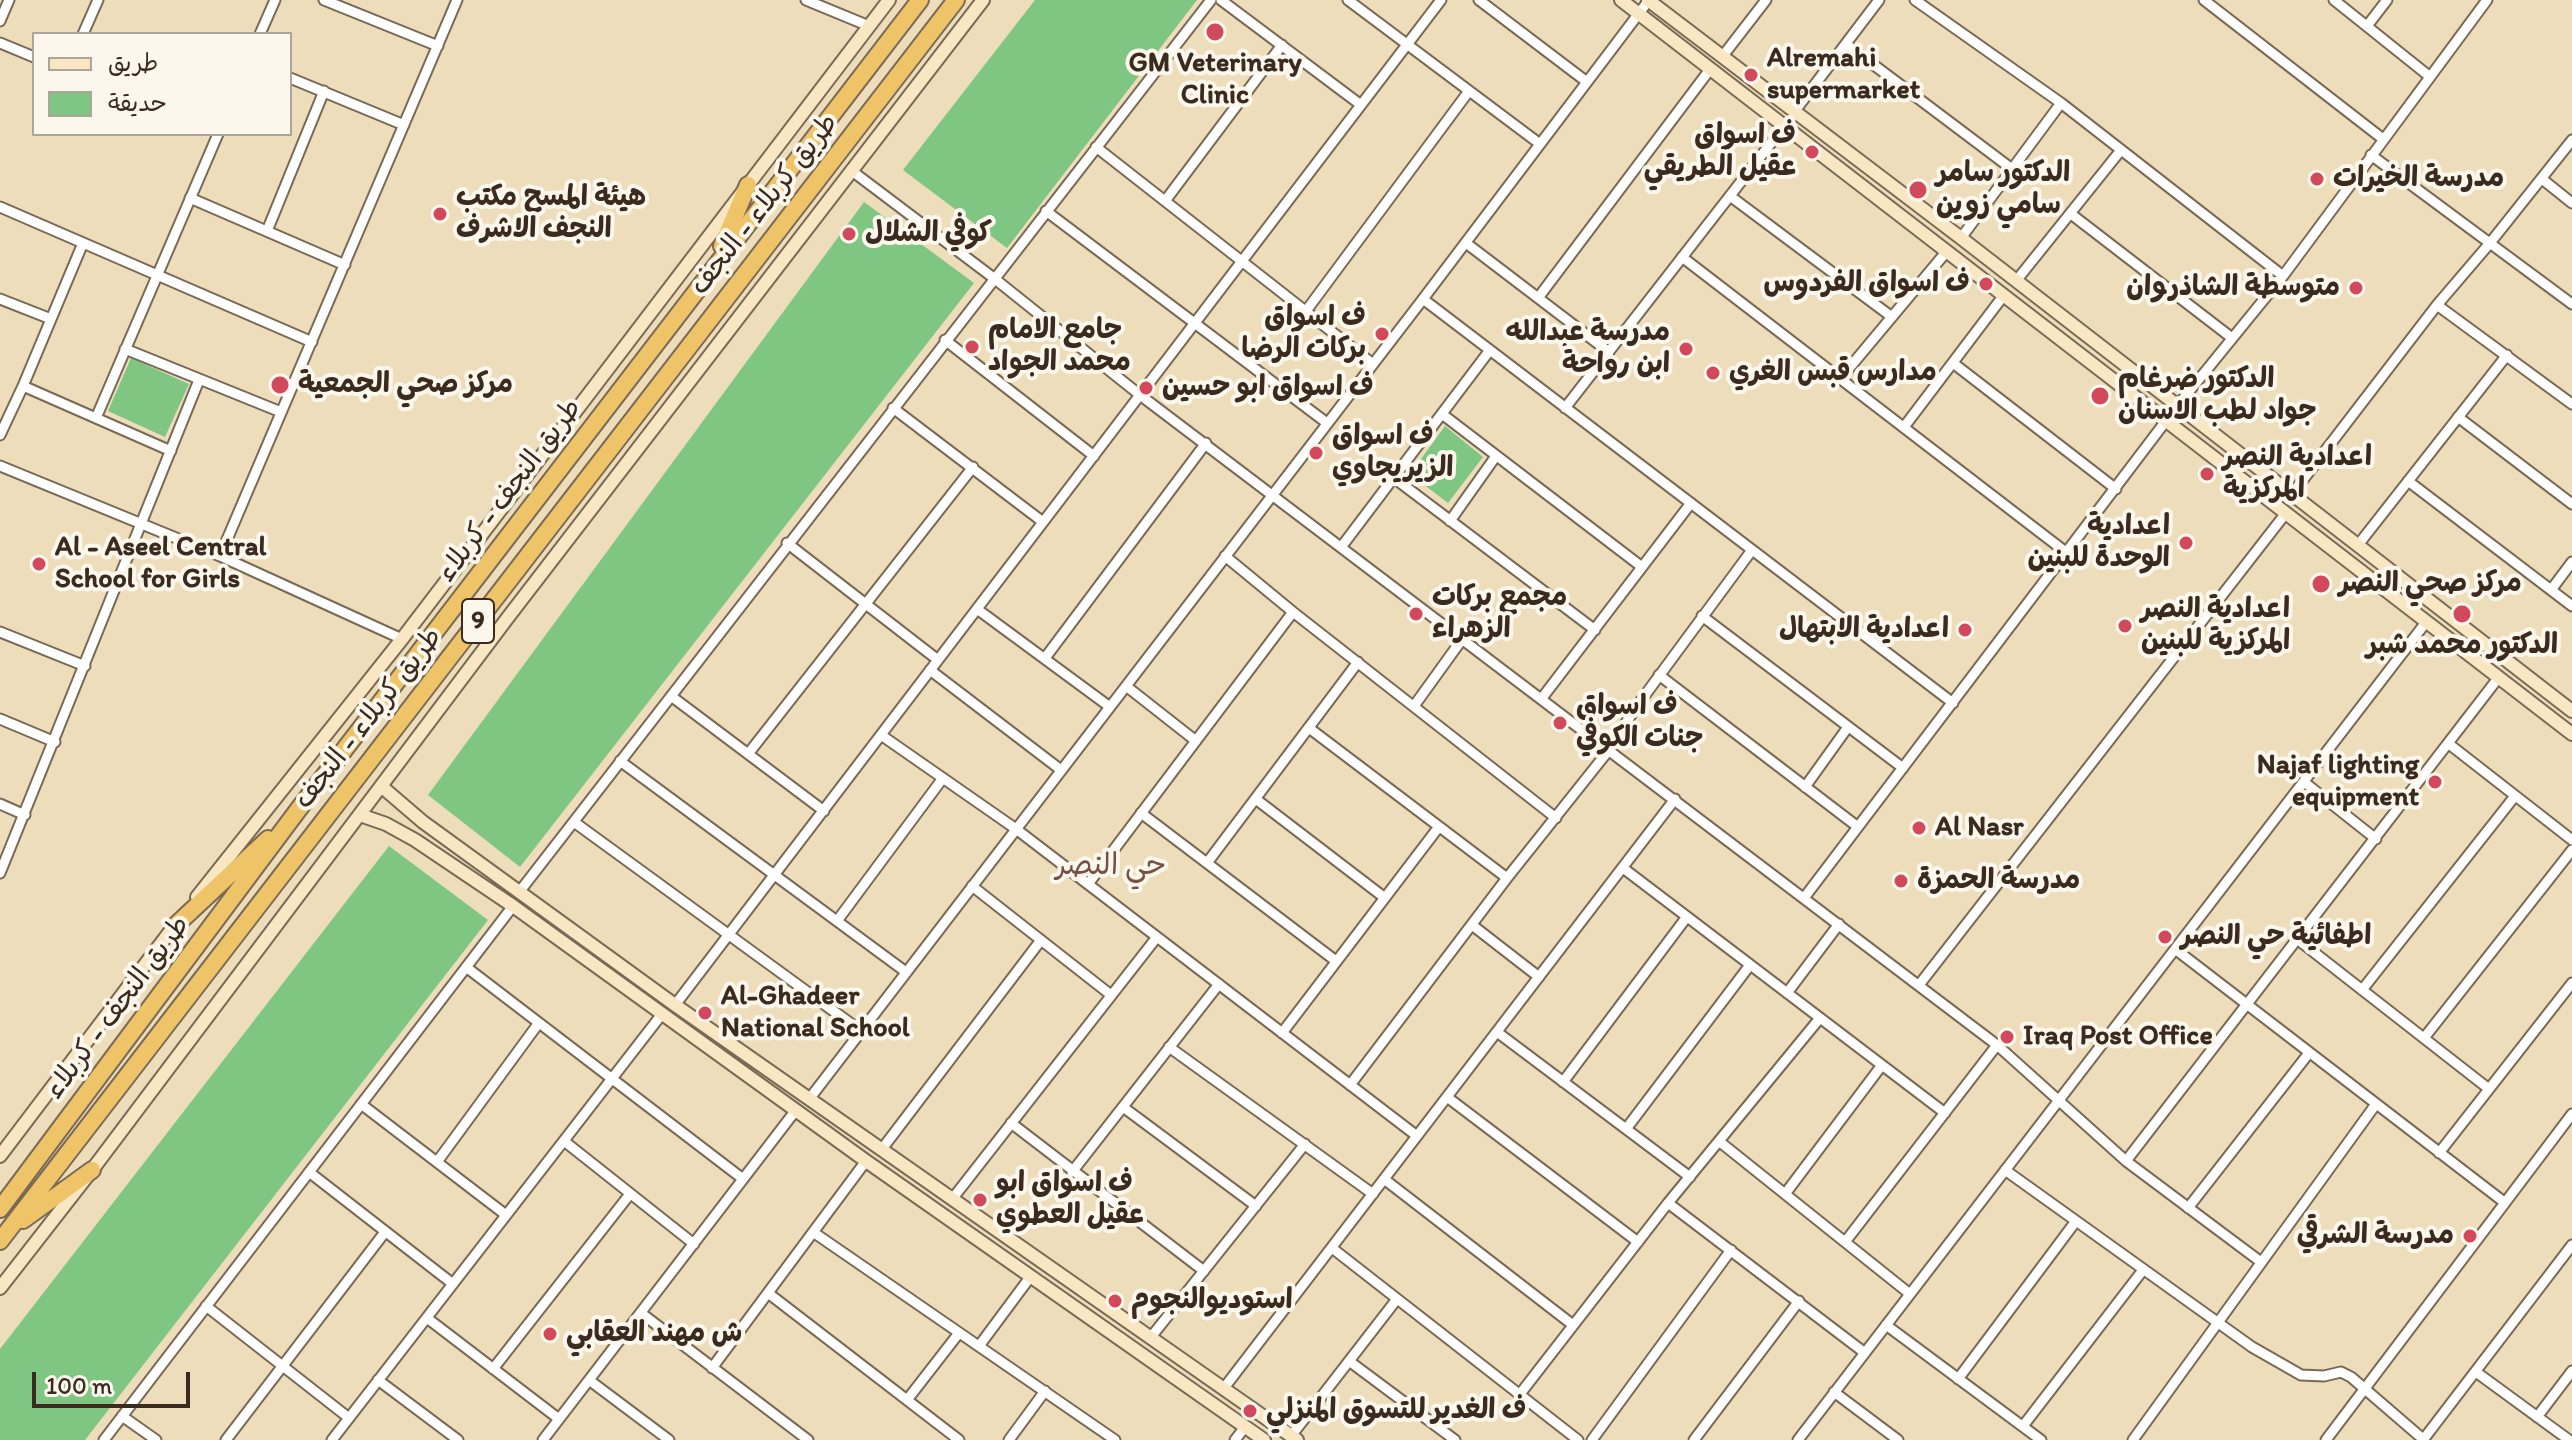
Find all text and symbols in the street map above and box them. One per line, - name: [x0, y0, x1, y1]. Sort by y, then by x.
- marker: GM Veterinary Clinic: [1204, 21, 1226, 43]
- legend: [32, 32, 292, 136]
- place label: Alremahi supermarket: [1767, 42, 1920, 108]
- place label: GM Veterinary Clinic: [1128, 47, 1302, 113]
- text: طريق: [108, 48, 158, 77]
- marker: Alremahi supermarket: [1742, 66, 1760, 84]
- text: حديقة: [108, 88, 167, 117]
- street label: طريق کربلاء - النجف: [684, 108, 846, 302]
- place label: ف اسواق عقيل الطريقي: [1644, 119, 1796, 185]
- marker: ف اسواق عقيل الطريقي: [1803, 143, 1821, 161]
- place label: الدكتور سامر سامي زوين: [1936, 157, 2070, 223]
- place label: مدرسة الخيرات: [2333, 162, 2504, 196]
- marker: مدرسة الخيرات: [2308, 170, 2326, 188]
- marker: الدكتور سامر سامي زوين: [1907, 179, 1929, 201]
- place label: هيئة المسح مكتب النجف الاشرف: [456, 181, 646, 247]
- marker: هيئة المسح مكتب النجف الاشرف: [431, 205, 449, 223]
- place label: كوفي الشلال: [865, 217, 992, 251]
- marker: كوفي الشلال: [840, 225, 858, 243]
- place label: ف اسواق الفردوس: [1763, 267, 1970, 301]
- place label: متوسطة الشاذروان: [2126, 271, 2340, 305]
- marker: ف اسواق الفردوس: [1977, 275, 1995, 293]
- marker: متوسطة الشاذروان: [2347, 279, 2365, 297]
- place label: ف اسواق بركات الرضا: [1242, 301, 1366, 367]
- place label: جامع الامام محمد الجواد: [988, 314, 1131, 380]
- place label: مدرسة عبدالله ابن رواحة: [1506, 316, 1670, 382]
- marker: ف اسواق بركات الرضا: [1373, 325, 1391, 343]
- marker: جامع الامام محمد الجواد: [963, 338, 981, 356]
- marker: مدرسة عبدالله ابن رواحة: [1677, 340, 1695, 358]
- place label: مدارس قبس الغري: [1729, 356, 1937, 390]
- place label: الدكتور ضرغام جواد لطب الاسنان: [2118, 363, 2317, 429]
- marker: مدارس قبس الغري: [1704, 364, 1722, 382]
- place label: مركز صحي الجمعية: [298, 368, 513, 402]
- place label: ف اسواق ابو حسين: [1162, 371, 1374, 405]
- marker: مركز صحي الجمعية: [269, 374, 291, 396]
- marker: ف اسواق ابو حسين: [1137, 379, 1155, 397]
- marker: الدكتور ضرغام جواد لطب الاسنان: [2089, 385, 2111, 407]
- street label: طريق النجف - کربلاء: [430, 393, 590, 589]
- place label: ف اسواق الزيريجاوي: [1332, 420, 1453, 486]
- place label: اعدادية النصر المركزية: [2223, 441, 2372, 507]
- marker: ف اسواق الزيريجاوي: [1307, 444, 1325, 462]
- marker: اعدادية النصر المركزية: [2198, 465, 2216, 483]
- place label: اعدادية الوحدة للبنين: [2027, 510, 2170, 576]
- place label: Al - Aseel Central School for Girls: [55, 531, 266, 597]
- marker: اعدادية الوحدة للبنين: [2177, 534, 2195, 552]
- marker: Al - Aseel Central School for Girls: [30, 555, 48, 573]
- place label: مركز صحي النصر: [2339, 567, 2522, 601]
- marker: مركز صحي النصر: [2310, 573, 2332, 595]
- place label: مجمع بركات الزهراء: [1432, 581, 1567, 647]
- place label: اعدادية النصر المركزية للبنين: [2141, 593, 2290, 659]
- road number: 9: [462, 599, 494, 643]
- marker: الدكتور محمد شبر: [2451, 603, 2473, 625]
- marker: مجمع بركات الزهراء: [1407, 605, 1425, 623]
- place label: اعدادية الابتهال: [1779, 613, 1949, 647]
- marker: اعدادية النصر المركزية للبنين: [2116, 617, 2134, 635]
- marker: اعدادية الابتهال: [1956, 621, 1974, 639]
- street label: طريق کربلاء - النجف: [288, 622, 450, 816]
- place label: الدكتور محمد شبر: [2366, 629, 2558, 663]
- place label: ف اسواق جنات الكوفي: [1576, 690, 1703, 756]
- marker: ف اسواق جنات الكوفي: [1551, 714, 1569, 732]
- place label: Najaf lighting equipment: [2257, 749, 2419, 815]
- marker: Najaf lighting equipment: [2426, 773, 2444, 791]
- place label: Al Nasr: [1935, 811, 2024, 845]
- marker: Al Nasr: [1910, 819, 1928, 837]
- district label: حي النصر: [1056, 848, 1166, 884]
- place label: مدرسة الحمزة: [1917, 864, 2080, 898]
- marker: مدرسة الحمزة: [1892, 872, 1910, 890]
- street label: طريق النجف - کربلاء: [38, 910, 198, 1106]
- place label: اطفائية حي النصر: [2181, 920, 2371, 954]
- marker: اطفائية حي النصر: [2156, 928, 2174, 946]
- place label: Al-Ghadeer National School: [721, 980, 910, 1046]
- marker: Al-Ghadeer National School: [696, 1004, 714, 1022]
- place label: Iraq Post Office: [2023, 1020, 2213, 1054]
- marker: Iraq Post Office: [1998, 1028, 2016, 1046]
- place label: ف اسواق ابو عقيل العطوي: [996, 1167, 1144, 1233]
- marker: ف اسواق ابو عقيل العطوي: [971, 1191, 989, 1209]
- place label: مدرسة الشرقي: [2297, 1219, 2454, 1253]
- marker: مدرسة الشرقي: [2461, 1227, 2479, 1245]
- place label: استوديوالنجوم: [1131, 1284, 1293, 1318]
- marker: استوديوالنجوم: [1106, 1292, 1124, 1310]
- place label: ش مهند العقابي: [566, 1317, 742, 1351]
- marker: ش مهند العقابي: [541, 1325, 559, 1343]
- scale bar: [36, 1356, 194, 1406]
- text: 100 m: [46, 1371, 112, 1400]
- place label: ف الغدير للتسوق المنزلي: [1266, 1394, 1526, 1428]
- marker: ف الغدير للتسوق المنزلي: [1241, 1402, 1259, 1420]

